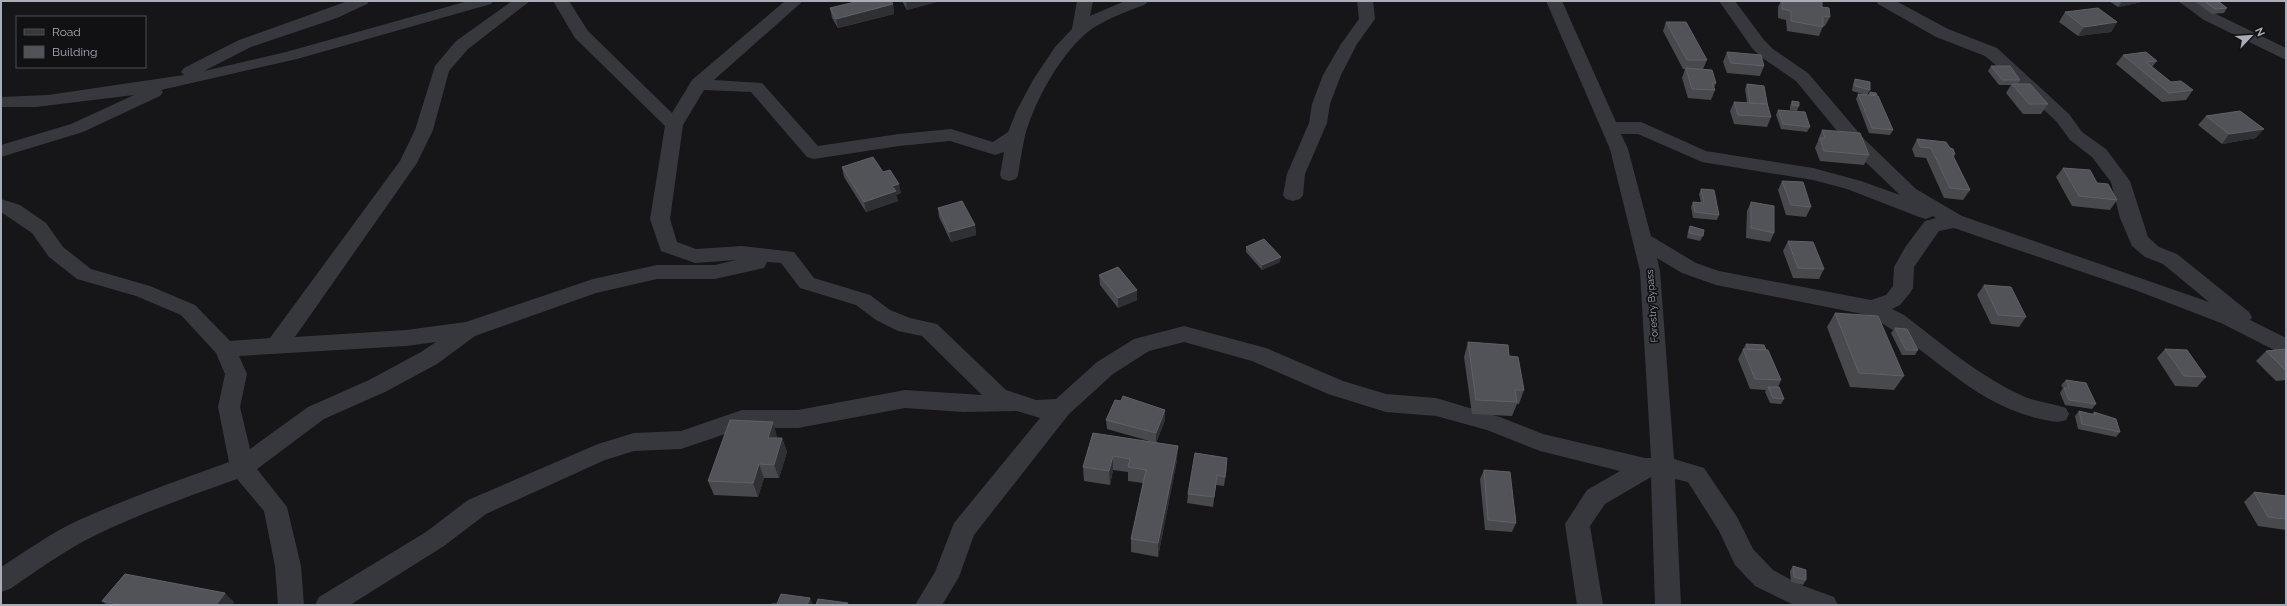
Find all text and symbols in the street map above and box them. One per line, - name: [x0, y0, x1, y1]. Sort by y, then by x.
- legend: [16, 16, 146, 68]
- north arrow: [2231, 16, 2271, 56]
- text: Road: [52, 25, 81, 39]
- text: N: [2252, 25, 2267, 39]
- text: Building: [52, 45, 98, 59]
- street label: Forestry Bypass: [1644, 269, 1660, 343]

